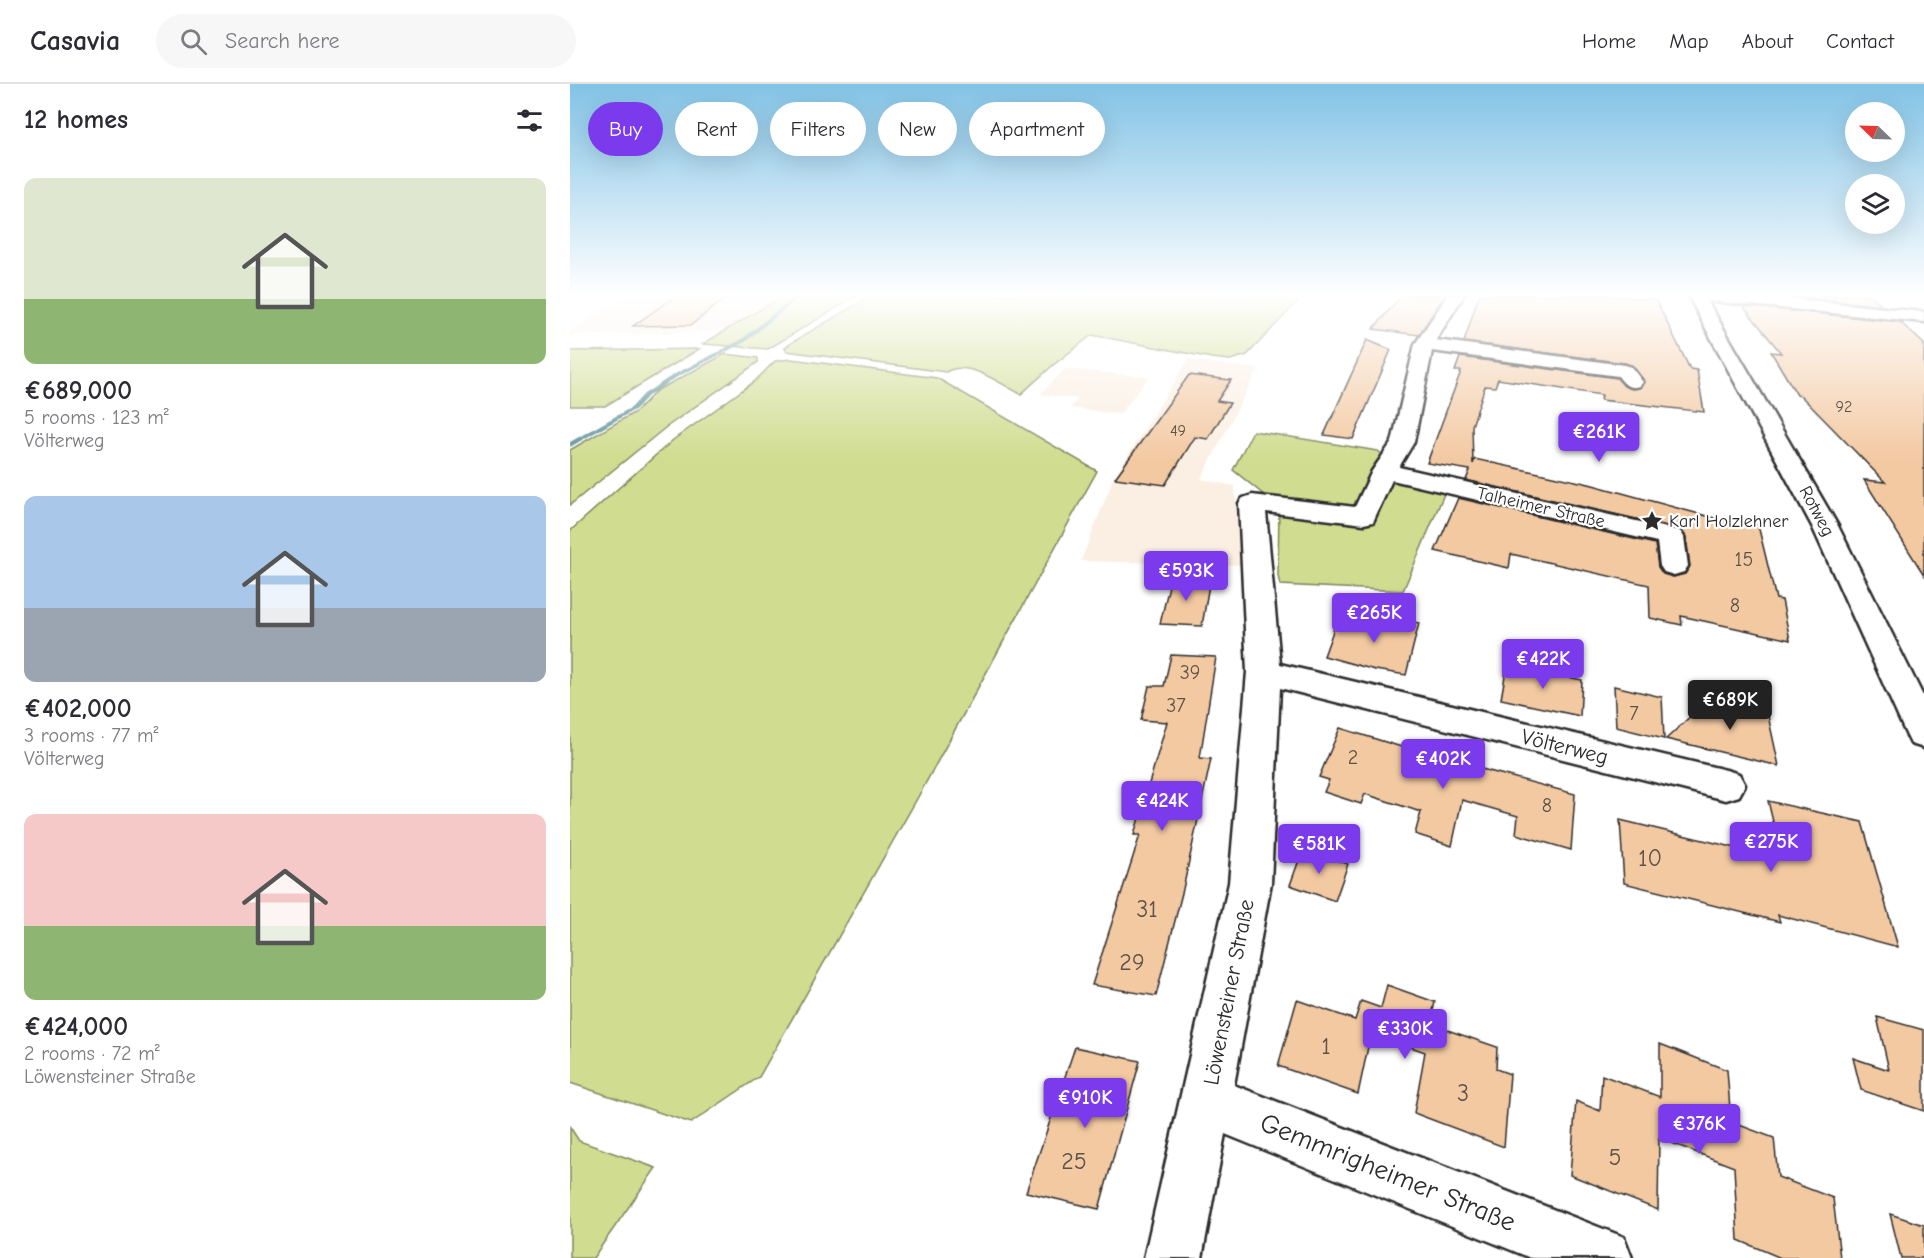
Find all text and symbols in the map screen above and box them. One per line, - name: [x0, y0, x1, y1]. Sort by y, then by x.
- search box: [156, 14, 576, 68]
- text: Casavia: [30, 25, 120, 57]
- icon: search: [177, 25, 210, 58]
- text: Search here: [225, 28, 340, 54]
- text: Home: [1582, 29, 1636, 53]
- text: Map: [1669, 29, 1709, 53]
- text: About: [1742, 29, 1793, 53]
- text: Contact: [1826, 29, 1894, 53]
- chip: Buy: [588, 102, 663, 156]
- chip: Rent: [675, 102, 758, 156]
- chip: Filters: [770, 102, 866, 156]
- chip: New: [878, 102, 957, 156]
- chip: Apartment: [969, 102, 1105, 156]
- north arrow: [1845, 102, 1905, 162]
- map controls: [1845, 102, 1905, 234]
- icon: filters: [513, 104, 546, 137]
- text: 12 homes: [24, 105, 128, 135]
- button: layers: [1845, 174, 1905, 234]
- icon: home: [231, 217, 339, 325]
- text: €689,000: [24, 376, 132, 406]
- house number: 92: [1836, 398, 1852, 416]
- text: 5 rooms · 123 m²: [24, 406, 169, 429]
- pin: €261K: [1557, 412, 1641, 463]
- text: €261K: [1572, 420, 1626, 443]
- house number: 49: [1170, 422, 1186, 440]
- text: Völterweg: [24, 429, 105, 452]
- street label: Rotweg: [1795, 482, 1839, 540]
- street label: Talheimer Straße: [1475, 483, 1607, 532]
- place icon: Karl Holzlehner: [1640, 509, 1664, 533]
- place label: Karl Holzlehner: [1669, 511, 1789, 532]
- icon: home: [231, 535, 339, 643]
- house number: 15: [1735, 548, 1753, 571]
- pin: €593K: [1144, 551, 1228, 602]
- text: €593K: [1158, 559, 1214, 582]
- pin: €265K: [1332, 593, 1416, 644]
- house number: 8: [1730, 594, 1740, 617]
- text: €265K: [1346, 601, 1402, 624]
- pin: €422K: [1501, 639, 1585, 690]
- text: €422K: [1516, 647, 1570, 670]
- house number: 39: [1180, 661, 1200, 684]
- pin: €689K: [1688, 680, 1772, 731]
- text: €689K: [1702, 688, 1758, 711]
- text: €402,000: [24, 694, 132, 724]
- house number: 37: [1166, 694, 1186, 717]
- house number: 7: [1629, 702, 1639, 725]
- text: 3 rooms · 77 m²: [24, 724, 158, 747]
- street label: Völterweg: [1519, 724, 1611, 770]
- pin: €402K: [1401, 739, 1485, 790]
- house number: 2: [1348, 746, 1358, 769]
- text: Völterweg: [24, 747, 105, 770]
- text: €402K: [1415, 747, 1471, 770]
- pin: €424K: [1120, 781, 1204, 832]
- text: €424K: [1135, 789, 1189, 812]
- house number: 8: [1542, 794, 1552, 817]
- pin: €275K: [1729, 822, 1813, 873]
- pin: €581K: [1277, 824, 1361, 875]
- text: €275K: [1744, 830, 1798, 853]
- text: €581K: [1292, 832, 1346, 855]
- house number: 10: [1638, 844, 1662, 872]
- icon: home: [231, 853, 339, 961]
- house number: 31: [1136, 895, 1158, 923]
- street label: Löwensteiner Straße: [1198, 897, 1260, 1087]
- house number: 29: [1119, 948, 1145, 976]
- pin: €330K: [1363, 1009, 1447, 1060]
- text: €424,000: [24, 1012, 128, 1042]
- text: €330K: [1377, 1017, 1433, 1040]
- house number: 1: [1321, 1032, 1331, 1060]
- text: 2 rooms · 72 m²: [24, 1042, 160, 1065]
- text: Löwensteiner Straße: [24, 1065, 196, 1088]
- pin: €910K: [1043, 1078, 1127, 1129]
- house number: 3: [1457, 1079, 1469, 1107]
- text: €910K: [1058, 1086, 1112, 1109]
- pin: €376K: [1657, 1104, 1741, 1155]
- street label: Gemmrigheimer Straße: [1255, 1107, 1520, 1238]
- text: €376K: [1672, 1112, 1726, 1135]
- house number: 5: [1608, 1143, 1622, 1171]
- house number: 25: [1061, 1147, 1087, 1175]

